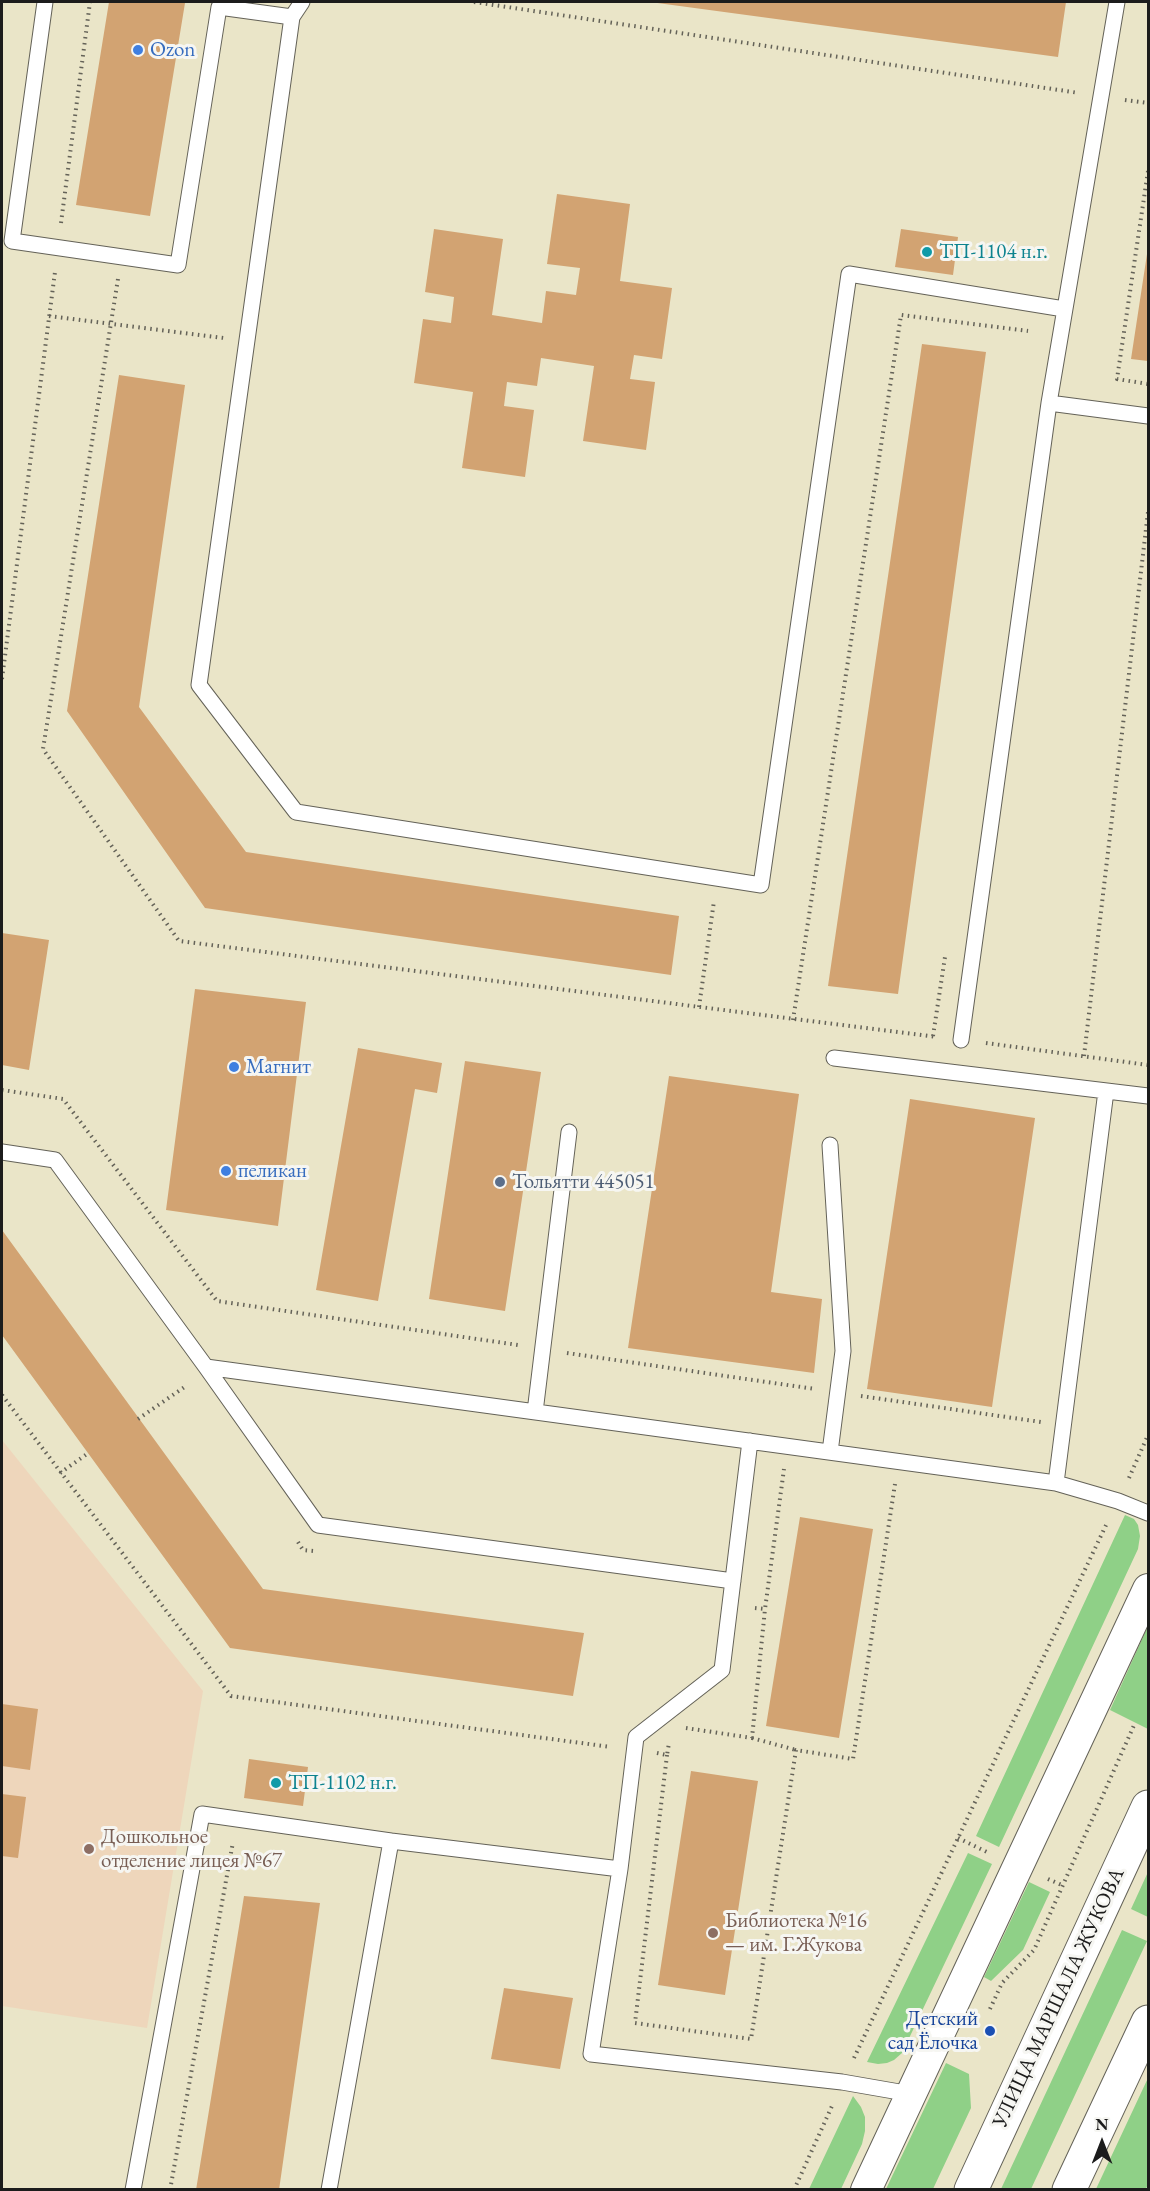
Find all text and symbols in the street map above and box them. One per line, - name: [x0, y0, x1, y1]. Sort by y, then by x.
- place label: Ozon: [150, 37, 195, 63]
- marker: Ozon: [131, 43, 145, 57]
- place label: ТП-1104 н.г.: [939, 239, 1048, 265]
- marker: ТП-1104 н.г.: [920, 245, 934, 259]
- place label: Магнит: [246, 1054, 311, 1080]
- marker: Магнит: [227, 1060, 241, 1074]
- place label: пеликан: [238, 1158, 307, 1184]
- marker: пеликан: [219, 1164, 233, 1178]
- place label: Тольятти 445051: [512, 1169, 655, 1195]
- marker: Тольятти 445051: [493, 1175, 507, 1189]
- place label: ТП-1102 н.г.: [288, 1770, 397, 1796]
- marker: ТП-1102 н.г.: [269, 1776, 283, 1790]
- place label: Дошкольное отделение лицея №67: [101, 1824, 282, 1874]
- marker: Дошкольное отделение лицея №67: [82, 1842, 96, 1856]
- street label: УЛИЦА МАРШАЛА ЖУКОВА: [988, 1864, 1130, 2132]
- place label: Библиотека №16 — им. Г.Жукова: [725, 1908, 867, 1958]
- marker: Библиотека №16 — им. Г.Жукова: [706, 1926, 720, 1940]
- place label: Детский сад Ёлочка: [888, 2006, 978, 2056]
- marker: Детский сад Ёлочка: [983, 2024, 997, 2038]
- north arrow: [1072, 2113, 1132, 2173]
- text: N: [1096, 2114, 1108, 2135]

